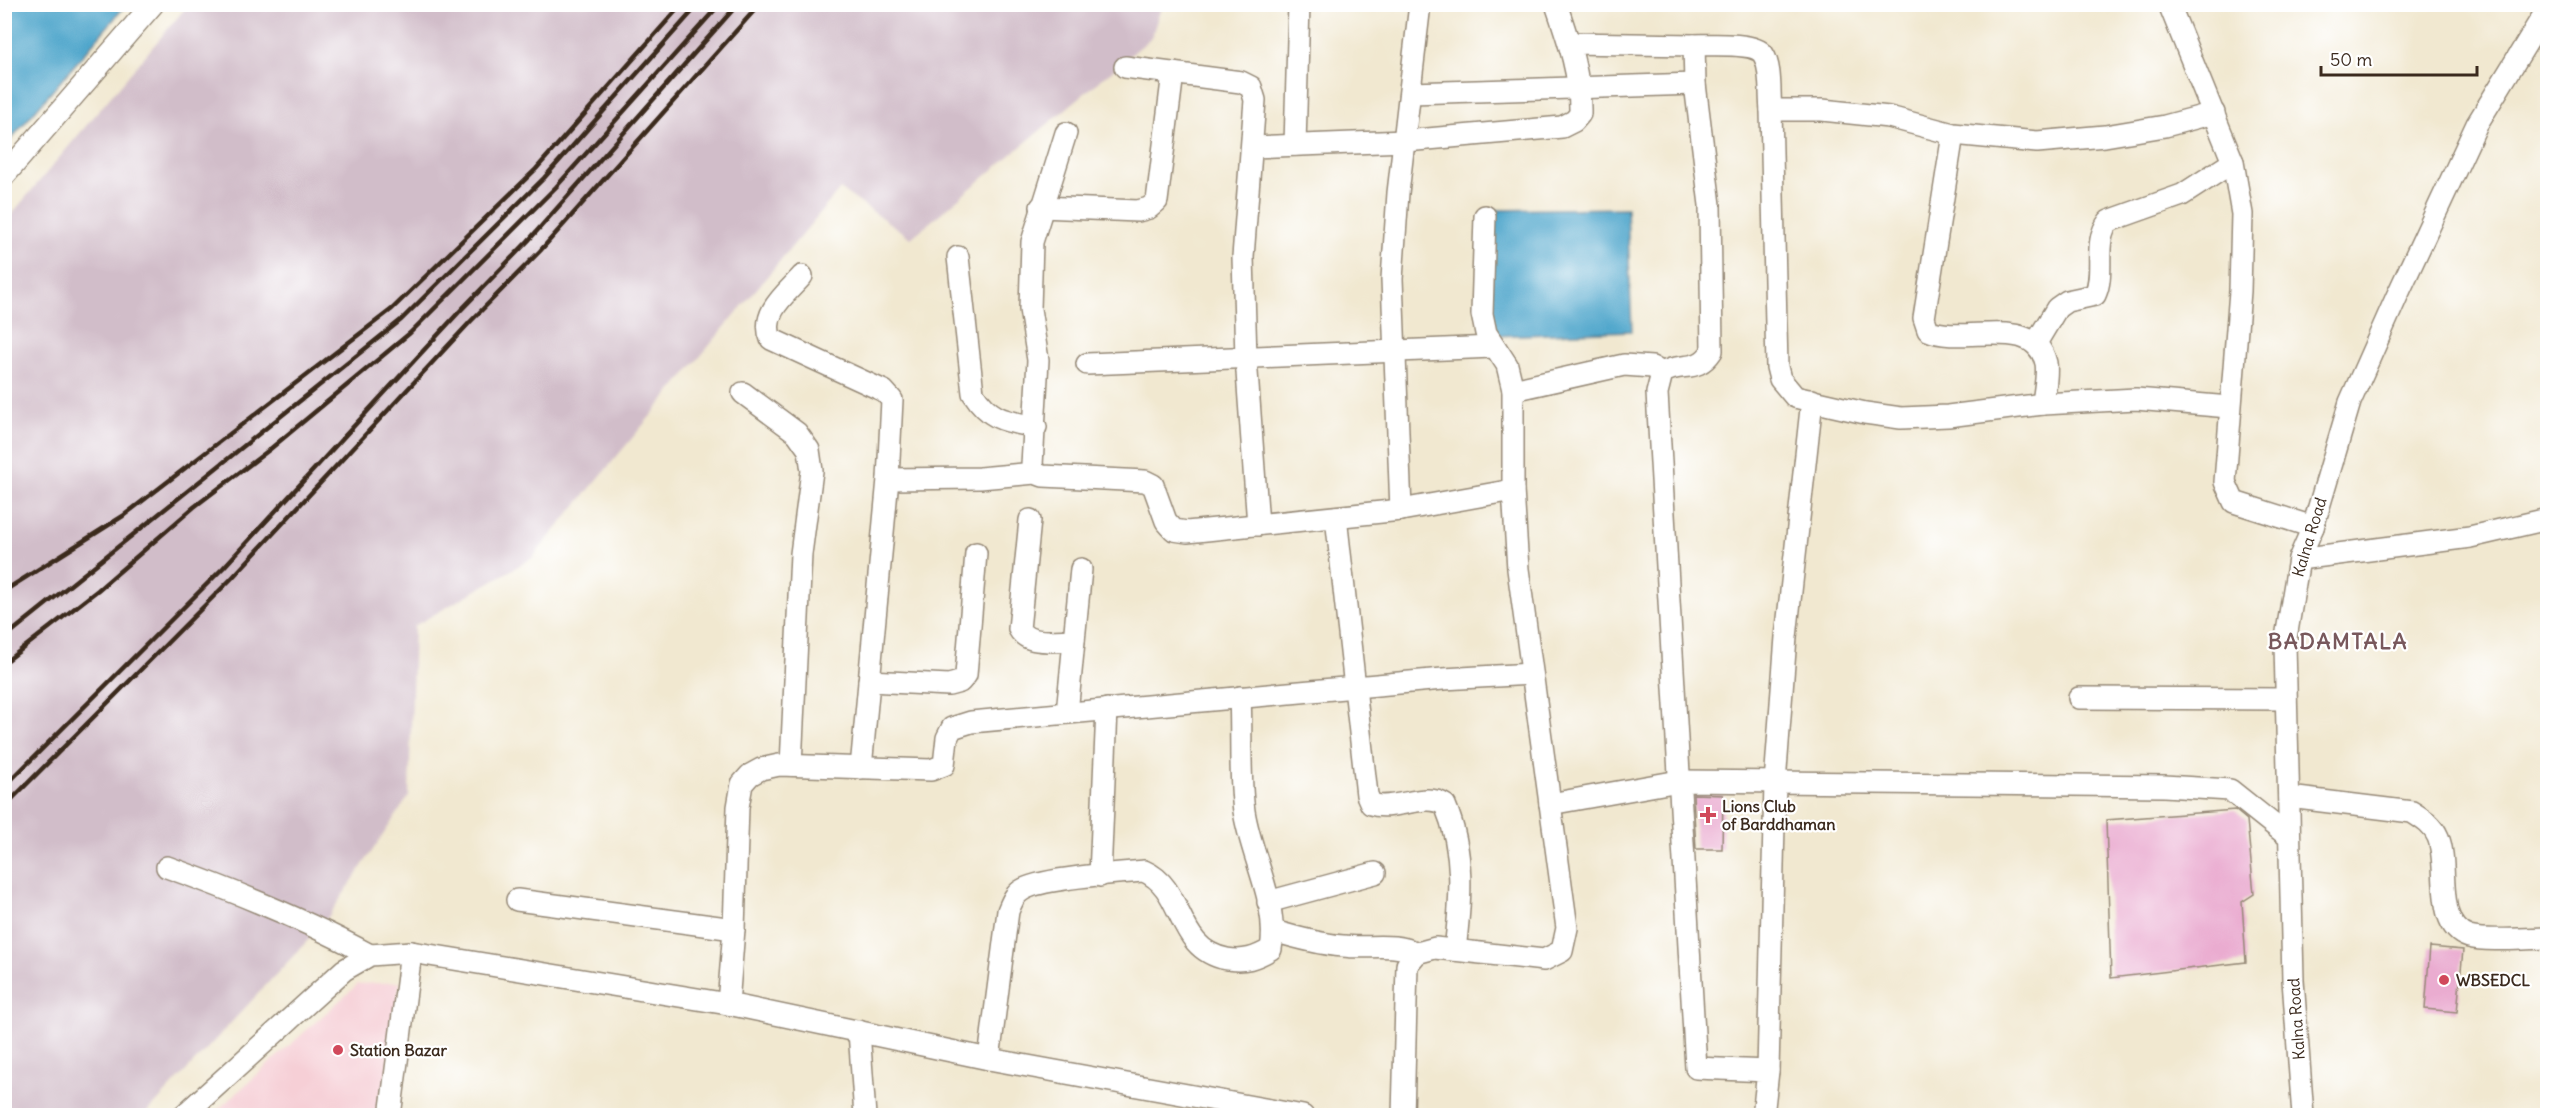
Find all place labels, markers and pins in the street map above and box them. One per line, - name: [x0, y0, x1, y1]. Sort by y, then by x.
- place label: Lions Club of Barddhaman: [1722, 796, 1836, 834]
- marker: Lions Club of Barddhaman: [1699, 806, 1717, 824]
- place label: WBSEDCL: [2456, 970, 2530, 990]
- marker: WBSEDCL: [2437, 973, 2451, 987]
- place label: Station Bazar: [350, 1040, 447, 1060]
- marker: Station Bazar: [331, 1043, 345, 1057]

